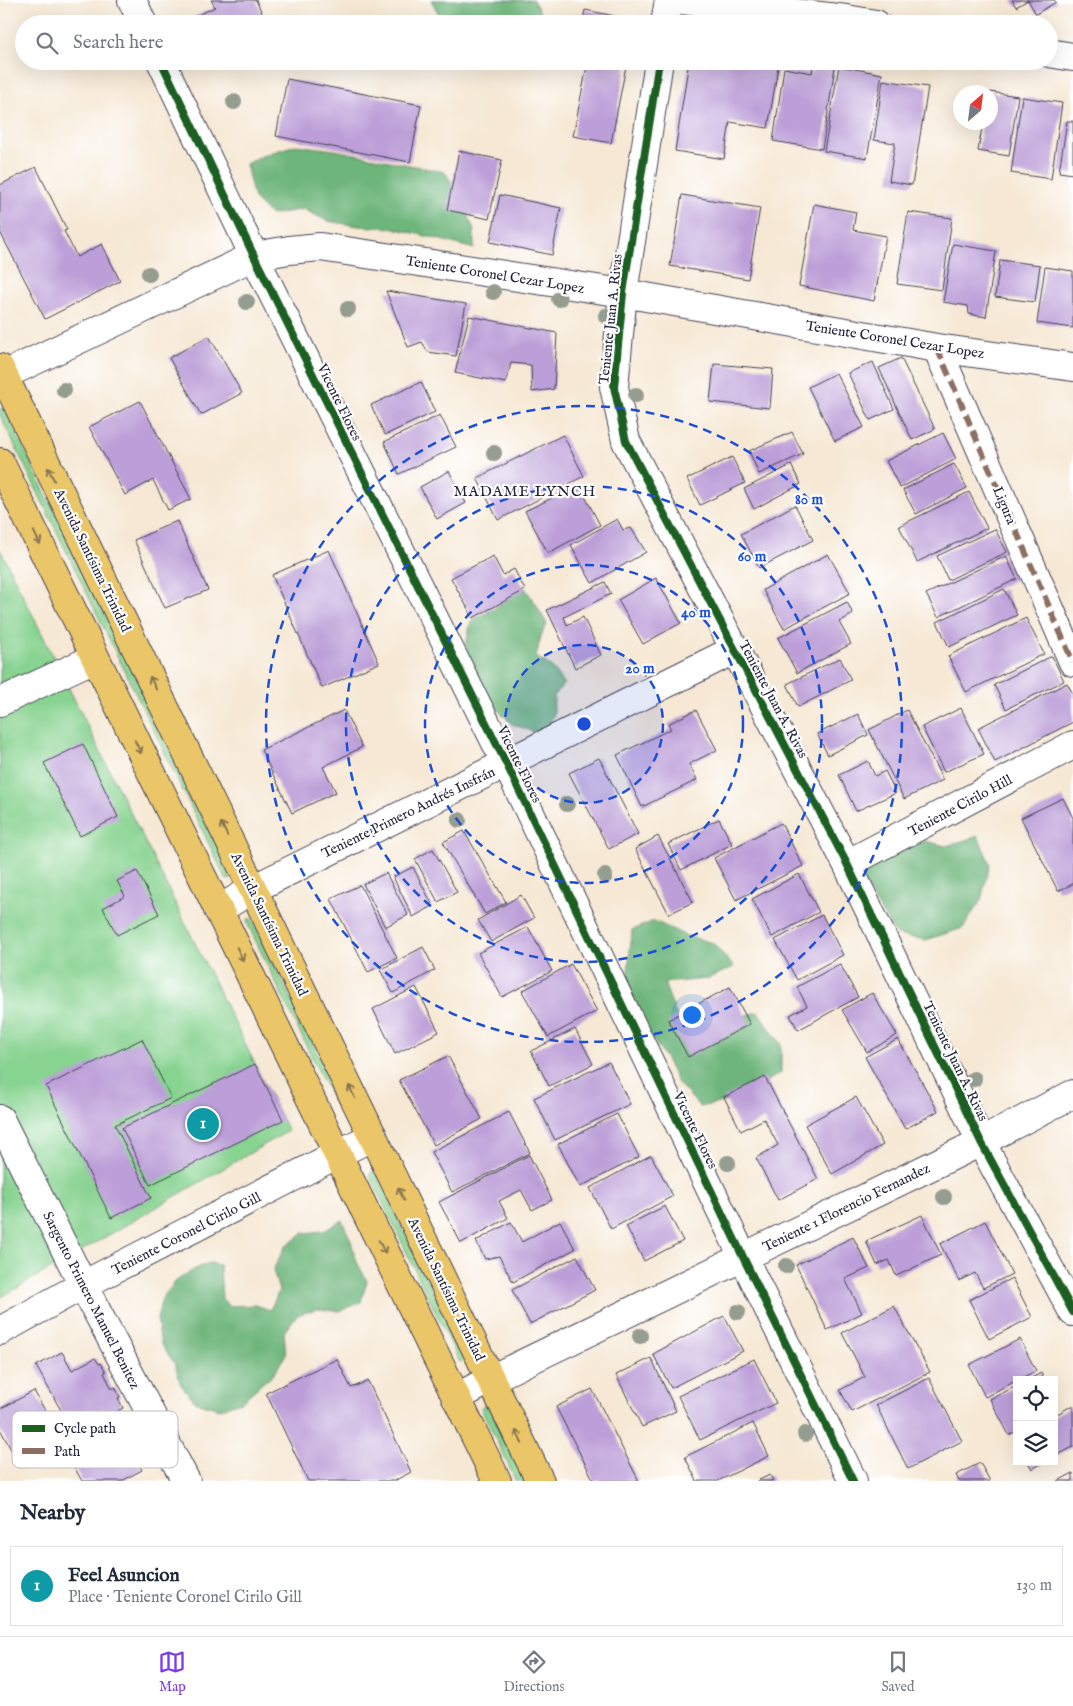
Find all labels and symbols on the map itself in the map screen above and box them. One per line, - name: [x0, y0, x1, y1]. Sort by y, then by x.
- north arrow: [953, 85, 998, 130]
- street label: Teniente Coronel Cezar Lopez: [404, 252, 586, 298]
- street label: Teniente Juan A. Rivas: [595, 253, 627, 385]
- street label: Teniente Coronel Cezar Lopez: [804, 317, 986, 363]
- street label: Vicente Flores: [312, 360, 366, 444]
- one-way arrow: [46, 467, 56, 482]
- district label: MADAME LYNCH: [453, 482, 597, 501]
- street label: Ligura: [988, 484, 1020, 528]
- street label: Avenida Santísima Trinidad: [49, 485, 135, 636]
- text: 80 m: [795, 490, 823, 509]
- one-way arrow: [32, 530, 42, 545]
- text: 60 m: [738, 547, 767, 566]
- text: 40 m: [681, 603, 711, 622]
- street label: Teniente Juan A. Rivas: [734, 637, 812, 762]
- text: 20 m: [625, 659, 655, 678]
- one-way arrow: [148, 676, 157, 691]
- centre of rings: [575, 715, 593, 733]
- street label: Vicente Flores: [492, 722, 546, 806]
- one-way arrow: [134, 739, 144, 754]
- street label: Teniente Primero Andrés Insfrán: [319, 763, 499, 863]
- street label: Teniente Cirilo Hill: [905, 771, 1016, 841]
- one-way arrow: [219, 822, 228, 837]
- street label: Avenida Santísima Trinidad: [226, 849, 312, 1000]
- one-way arrow: [235, 946, 245, 961]
- street label: Teniente Juan A. Rivas: [918, 999, 992, 1124]
- your location: [679, 1002, 705, 1028]
- one-way arrow: [347, 1085, 357, 1100]
- street label: Vicente Flores: [668, 1088, 722, 1172]
- pin: 1: [187, 1105, 219, 1143]
- street label: Teniente 1 Florencio Fernandez: [760, 1159, 934, 1256]
- one-way arrow: [396, 1187, 405, 1202]
- street label: Teniente Coronel Cirilo Gill: [109, 1188, 264, 1279]
- street label: Sargento Primero Manuel Benitez: [38, 1209, 144, 1393]
- street label: Avenida Santísima Trinidad: [403, 1214, 489, 1365]
- one-way arrow: [377, 1239, 387, 1254]
- legend: [12, 1411, 178, 1468]
- text: Cycle path: [54, 1420, 116, 1438]
- one-way arrow: [514, 1430, 523, 1445]
- text: Path: [54, 1443, 81, 1461]

